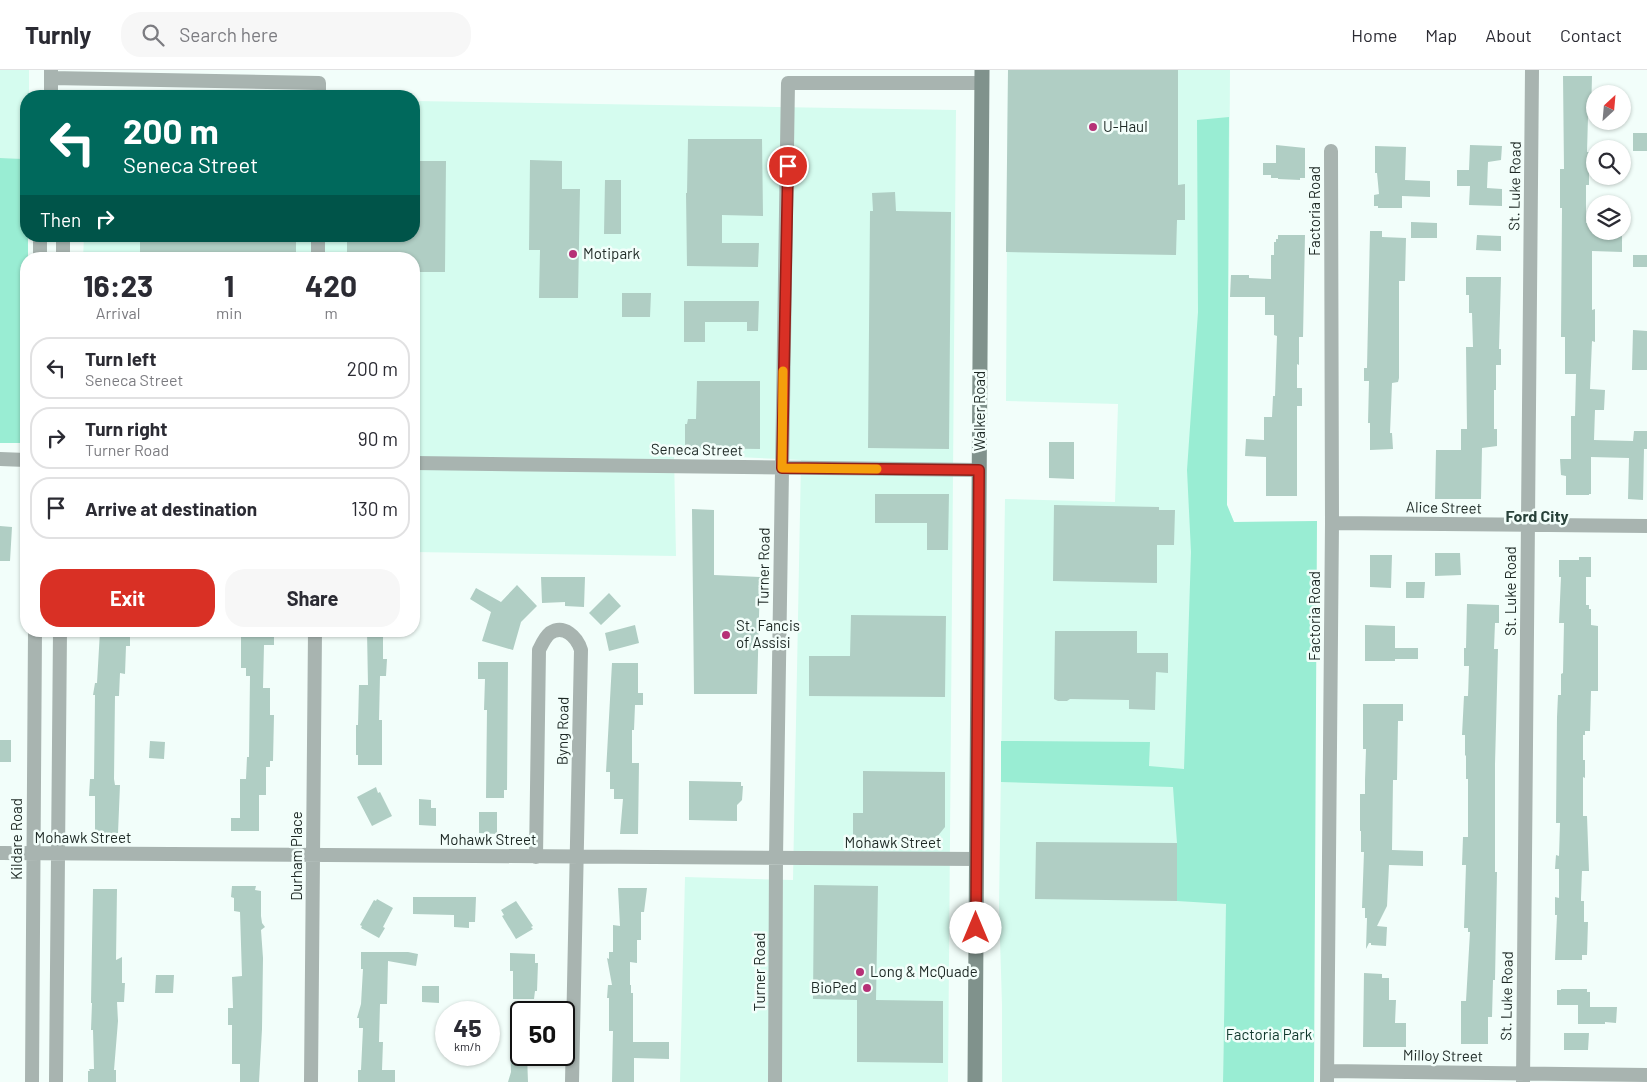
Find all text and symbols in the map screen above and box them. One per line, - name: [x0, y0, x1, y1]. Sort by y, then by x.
- search box: [121, 12, 471, 57]
- text: Turnly: [25, 20, 91, 49]
- icon: search: [139, 21, 167, 49]
- text: Search here: [179, 23, 278, 46]
- text: Home: [1351, 24, 1397, 46]
- text: Map: [1425, 24, 1457, 46]
- text: About: [1485, 24, 1532, 46]
- text: Contact: [1560, 24, 1622, 46]
- north arrow: [1586, 85, 1631, 130]
- map controls: [1586, 85, 1631, 240]
- text: 200 m: [123, 109, 219, 151]
- icon: left: [40, 110, 105, 175]
- place label: U-Haul: [1103, 117, 1148, 135]
- marker: U-Haul: [1087, 121, 1099, 133]
- button: search: [1586, 140, 1631, 185]
- street label: St. Luke Road: [1504, 141, 1524, 231]
- pin: [767, 145, 809, 187]
- text: Seneca Street: [123, 151, 258, 177]
- icon: arrive: [774, 152, 802, 180]
- street label: Factoria Road: [1305, 166, 1323, 256]
- button: layers: [1586, 195, 1631, 240]
- icon: right: [91, 205, 119, 233]
- text: Then: [40, 208, 81, 231]
- place label: Motipark: [583, 244, 641, 262]
- marker: Motipark: [567, 248, 579, 260]
- text: 16:23: [83, 267, 153, 303]
- text: 1: [224, 267, 234, 303]
- text: 420: [305, 267, 357, 303]
- text: Arrival: [96, 303, 140, 322]
- text: min: [216, 303, 242, 322]
- text: m: [324, 303, 338, 322]
- text: Turn left: [85, 347, 156, 370]
- icon: left: [42, 354, 70, 382]
- text: 200 m: [347, 357, 398, 380]
- text: Seneca Street: [85, 370, 183, 389]
- street label: Walker Road: [970, 371, 988, 451]
- text: Turn right: [85, 417, 167, 440]
- icon: right: [42, 424, 70, 452]
- text: 90 m: [358, 427, 398, 450]
- street label: Seneca Street: [651, 439, 743, 459]
- text: Turner Road: [85, 440, 169, 459]
- icon: arrive: [42, 494, 70, 522]
- text: Arrive at destination: [85, 497, 257, 520]
- text: 130 m: [351, 497, 398, 520]
- street label: Alice Street: [1406, 497, 1482, 517]
- district label: Ford City: [1505, 506, 1569, 525]
- street label: Turner Road: [753, 527, 773, 607]
- street label: St. Luke Road: [1501, 546, 1519, 636]
- button: Exit: [40, 569, 215, 627]
- button: Share: [225, 569, 400, 627]
- street label: Factoria Road: [1305, 571, 1323, 661]
- place label: St. Fancis of Assisi: [736, 616, 800, 651]
- marker: St. Fancis of Assisi: [720, 629, 732, 641]
- street label: Byng Road: [552, 697, 572, 765]
- street label: Kildare Road: [7, 798, 25, 880]
- street label: Durham Place: [287, 811, 305, 901]
- street label: Mohawk Street: [35, 828, 131, 846]
- street label: Mohawk Street: [440, 830, 536, 848]
- street label: Mohawk Street: [845, 833, 941, 851]
- position arrow: [949, 901, 1001, 953]
- street label: Turner Road: [750, 933, 768, 1012]
- street label: St. Luke Road: [1496, 951, 1516, 1041]
- place label: Long & McQuade: [870, 962, 978, 980]
- marker: Long & McQuade: [854, 966, 866, 978]
- place label: BioPed: [811, 978, 857, 996]
- marker: BioPed: [861, 982, 873, 994]
- speed limit sign: 50: [510, 1001, 575, 1066]
- text: 45: [453, 1012, 482, 1042]
- park label: Factoria Park: [1226, 1025, 1313, 1043]
- text: km/h: [454, 1039, 481, 1053]
- street label: Milloy Street: [1403, 1045, 1483, 1065]

